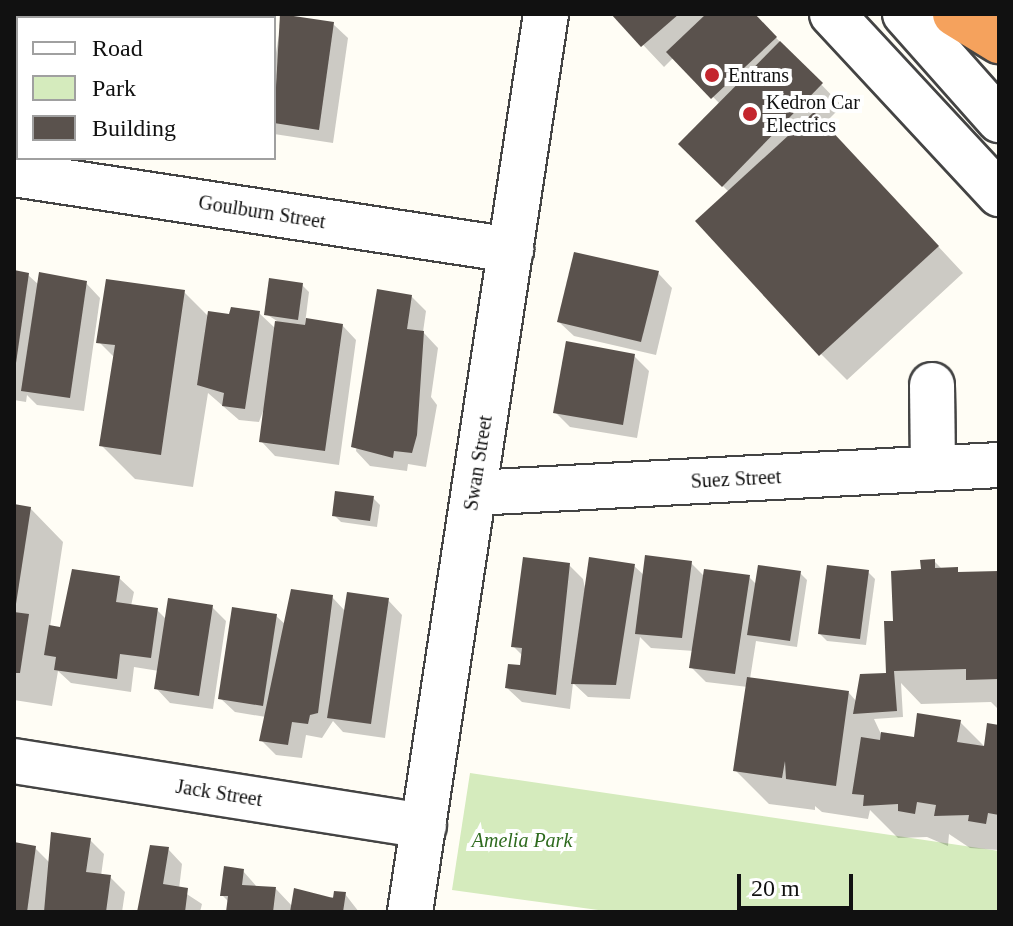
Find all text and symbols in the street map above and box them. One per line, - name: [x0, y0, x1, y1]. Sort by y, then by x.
- legend: [16, 16, 276, 160]
- text: Road: [92, 35, 143, 61]
- place label: Entrans: [728, 63, 789, 87]
- marker: Entrans: [703, 66, 721, 84]
- text: Park: [92, 75, 136, 101]
- place label: Kedron Car Electrics: [766, 90, 860, 137]
- marker: Kedron Car Electrics: [741, 105, 759, 123]
- text: Building: [92, 115, 176, 141]
- street label: Goulburn Street: [197, 190, 327, 234]
- street label: Swan Street: [459, 414, 497, 512]
- street label: Suez Street: [690, 465, 782, 493]
- street label: Jack Street: [174, 774, 264, 812]
- park label: Amelia Park: [472, 828, 572, 852]
- scale bar: [741, 858, 857, 908]
- text: 20 m: [751, 875, 800, 901]

